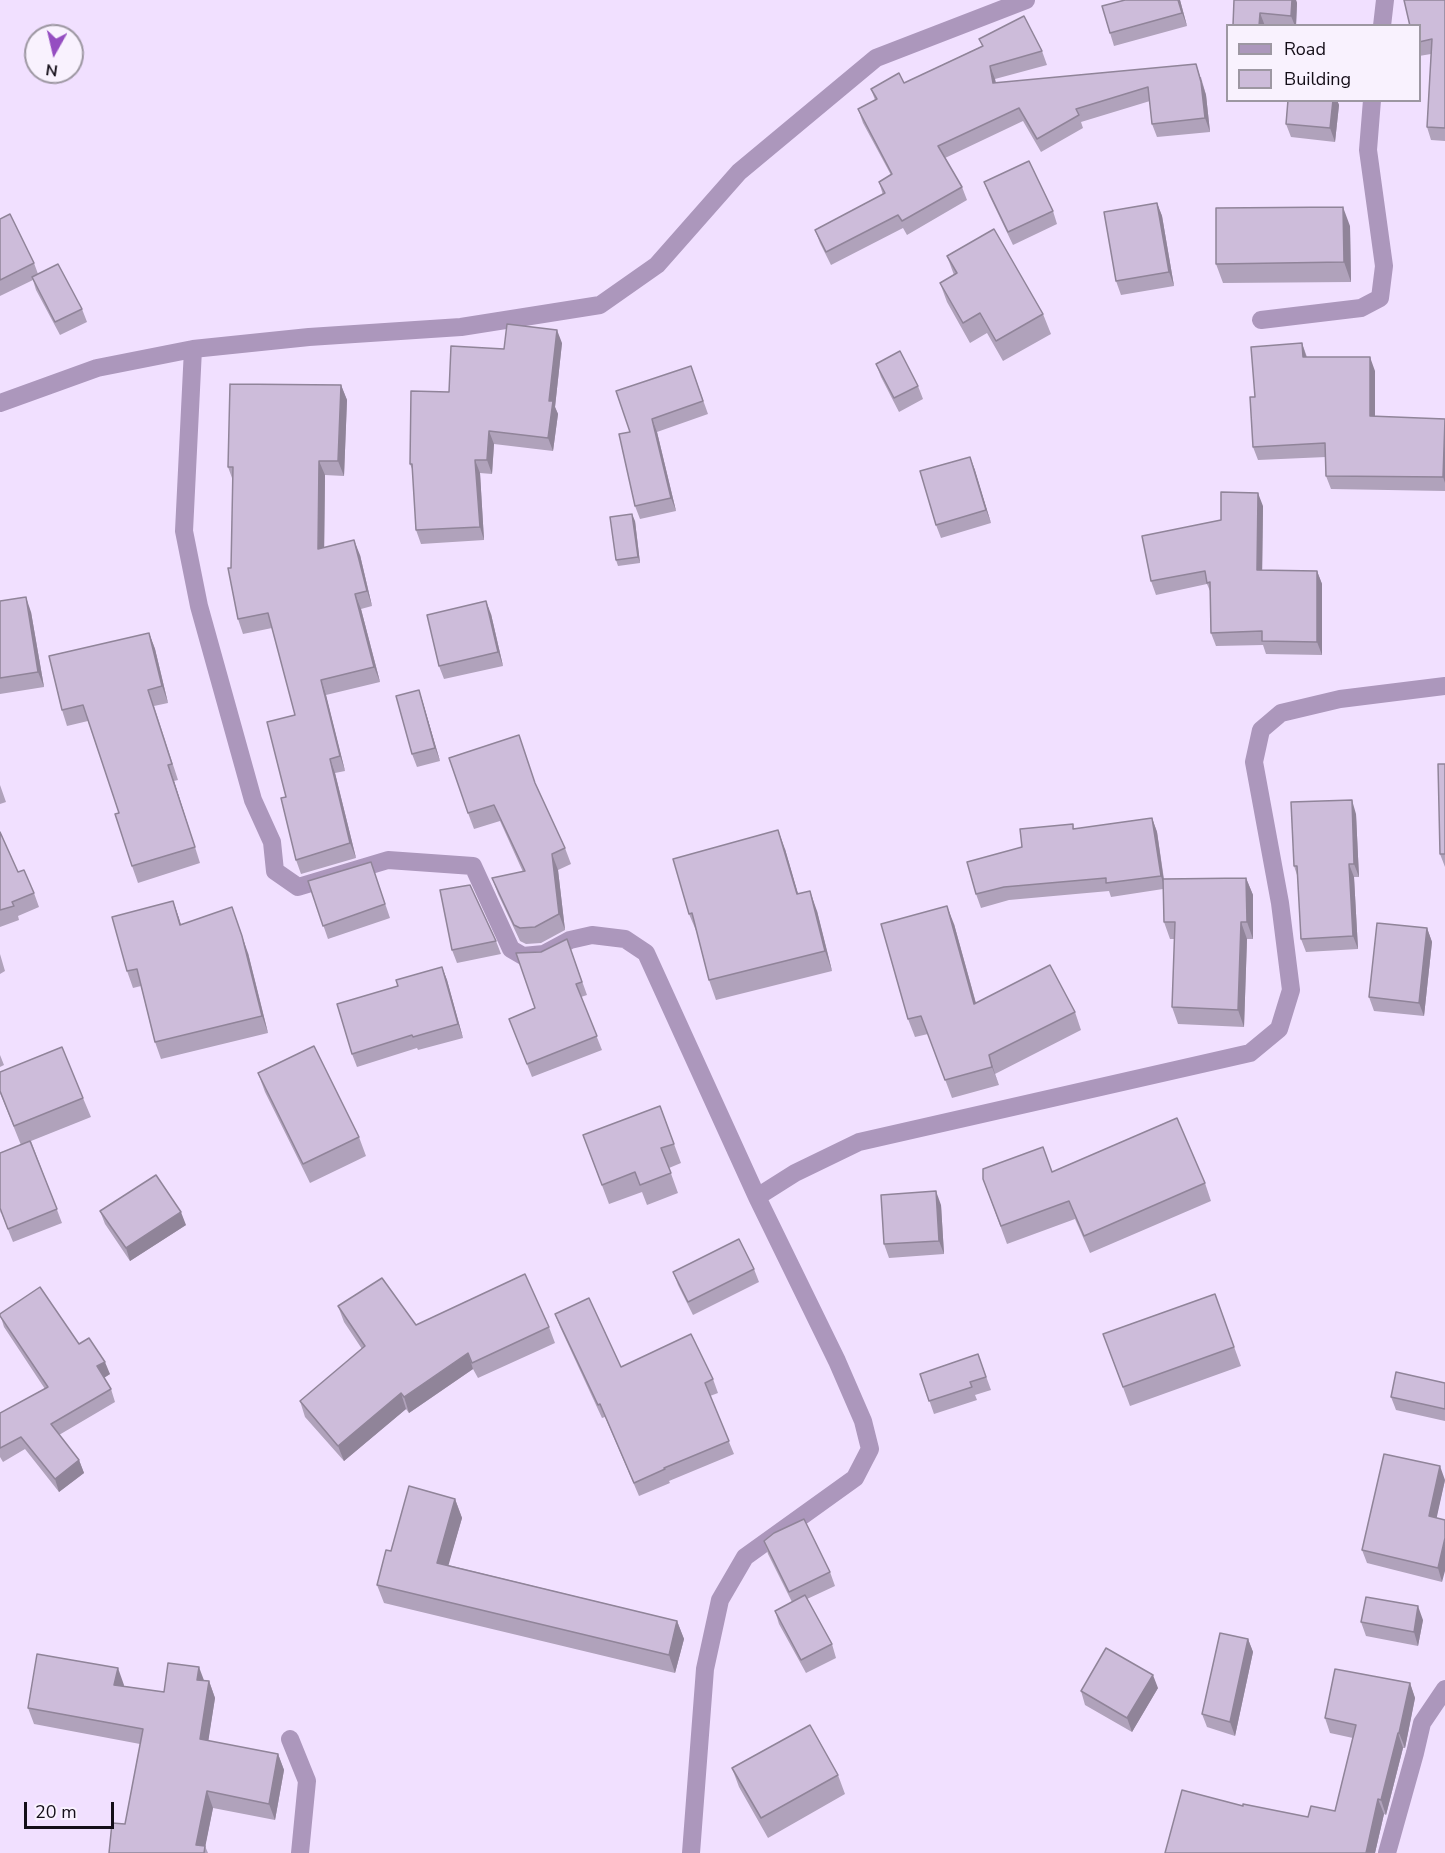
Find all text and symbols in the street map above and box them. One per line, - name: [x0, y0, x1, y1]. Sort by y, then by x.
- north arrow: [24, 24, 84, 84]
- legend: [1226, 24, 1421, 102]
- text: Road: [1284, 37, 1326, 61]
- text: N: [44, 58, 59, 82]
- text: Building: [1284, 67, 1351, 91]
- scale bar: [27, 1790, 117, 1828]
- text: 20 m: [35, 1800, 77, 1824]

